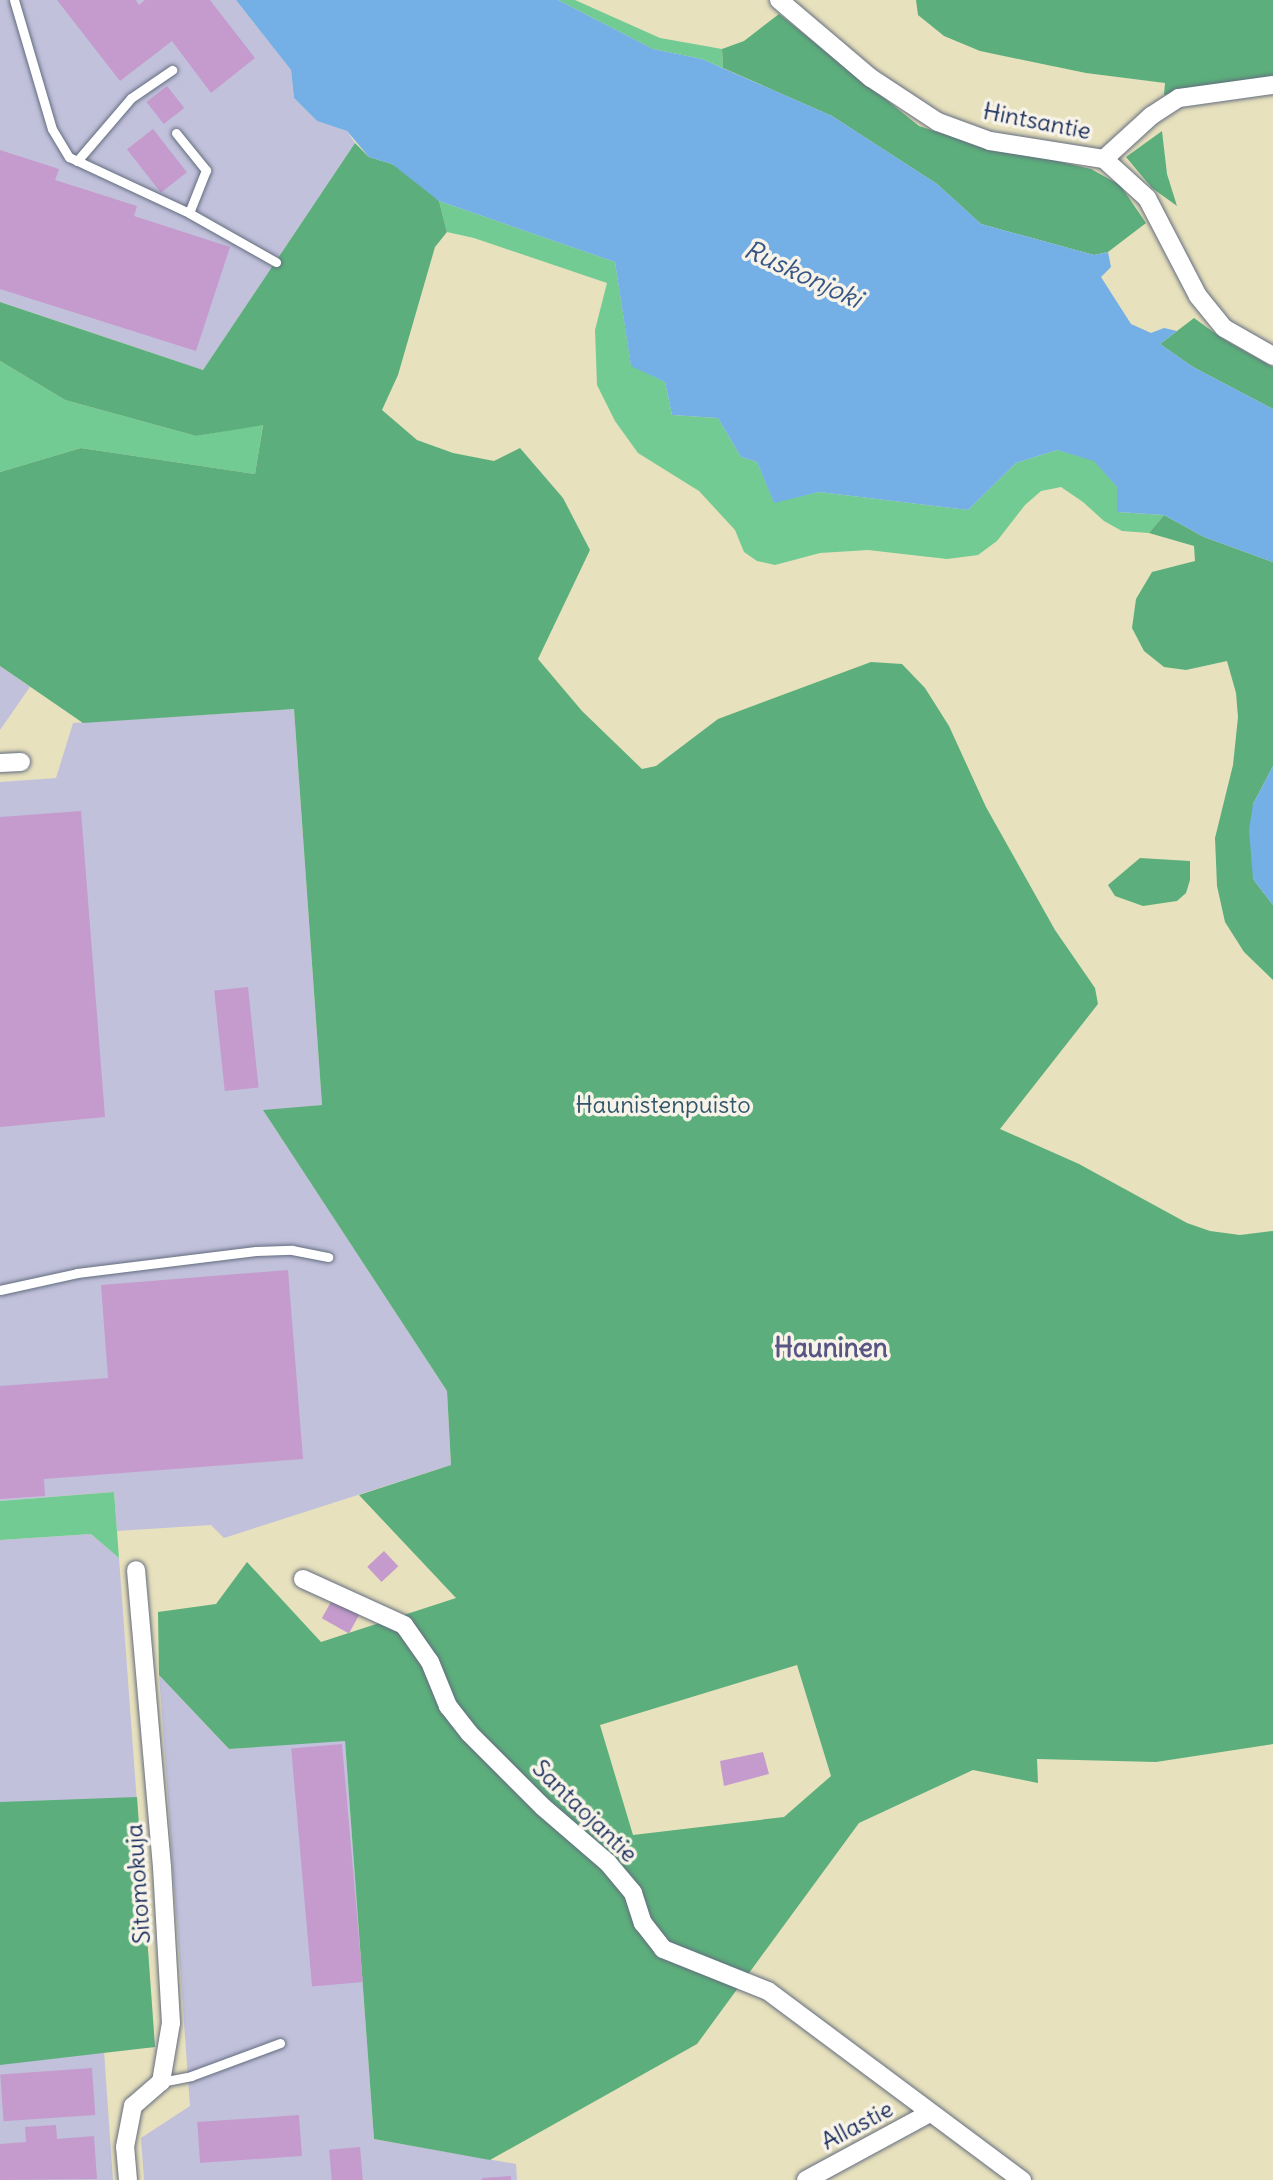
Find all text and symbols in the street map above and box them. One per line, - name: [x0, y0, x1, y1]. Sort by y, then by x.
- street label: Hintsantie: [981, 96, 1093, 146]
- water label: Ruskonjoki: [739, 233, 867, 315]
- park label: Haunistenpuisto: [575, 1091, 751, 1119]
- district label: Hauninen: [774, 1332, 888, 1364]
- street label: Santaojantie: [526, 1754, 644, 1868]
- street label: Sitomokuja: [119, 1823, 157, 1945]
- street label: Allastie: [816, 2094, 898, 2156]

